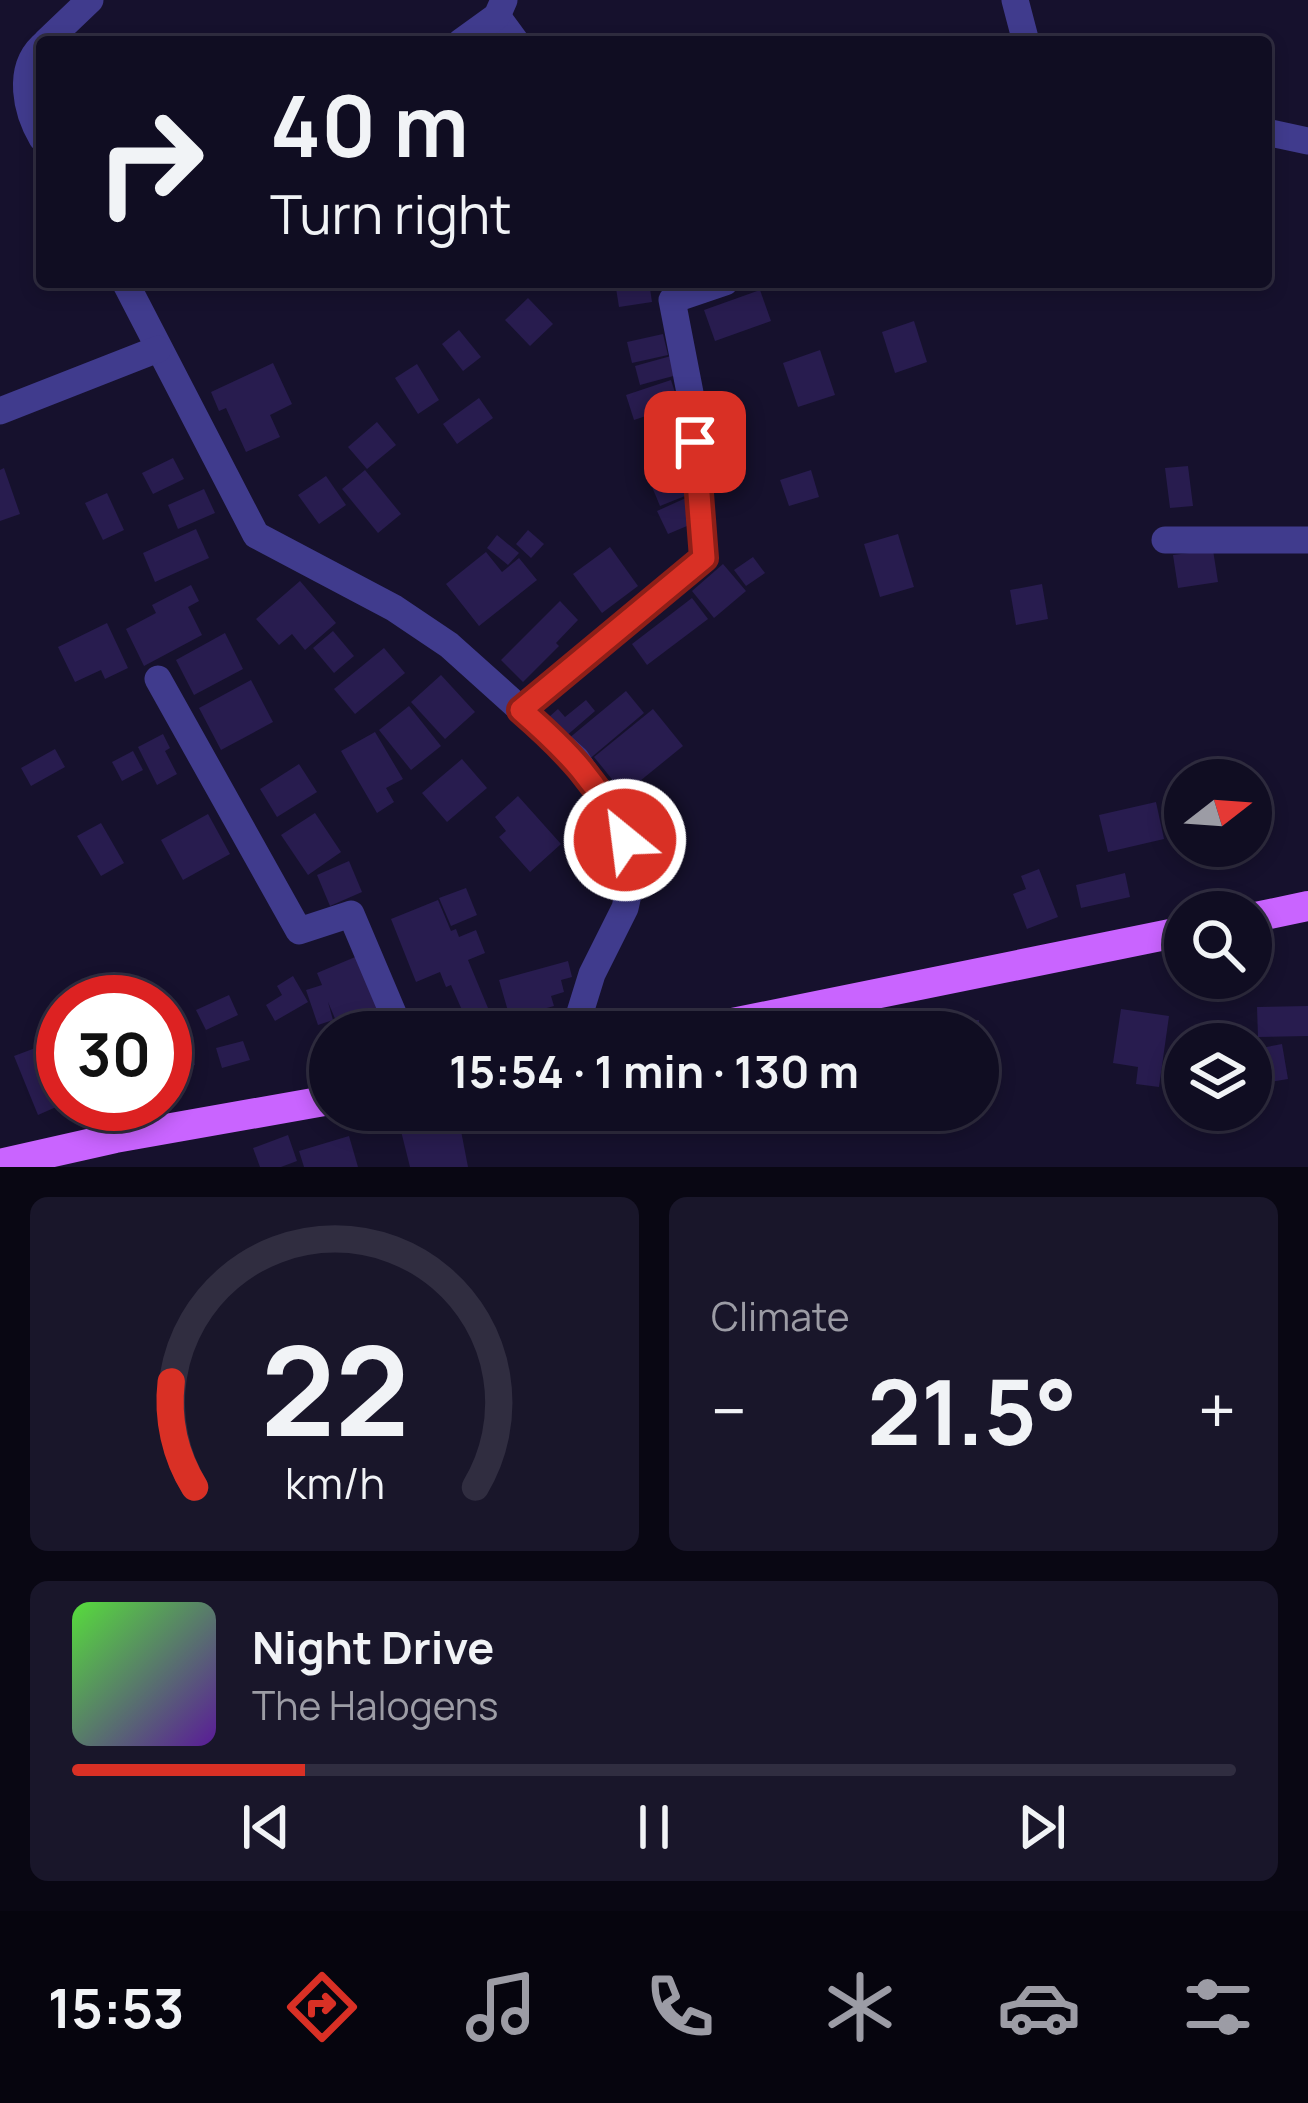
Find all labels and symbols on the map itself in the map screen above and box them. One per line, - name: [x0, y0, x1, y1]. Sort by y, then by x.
- pin: [644, 391, 746, 493]
- north arrow: [1164, 759, 1272, 867]
- position arrow: [562, 777, 688, 903]
- speed limit sign: 30: [36, 975, 192, 1131]

